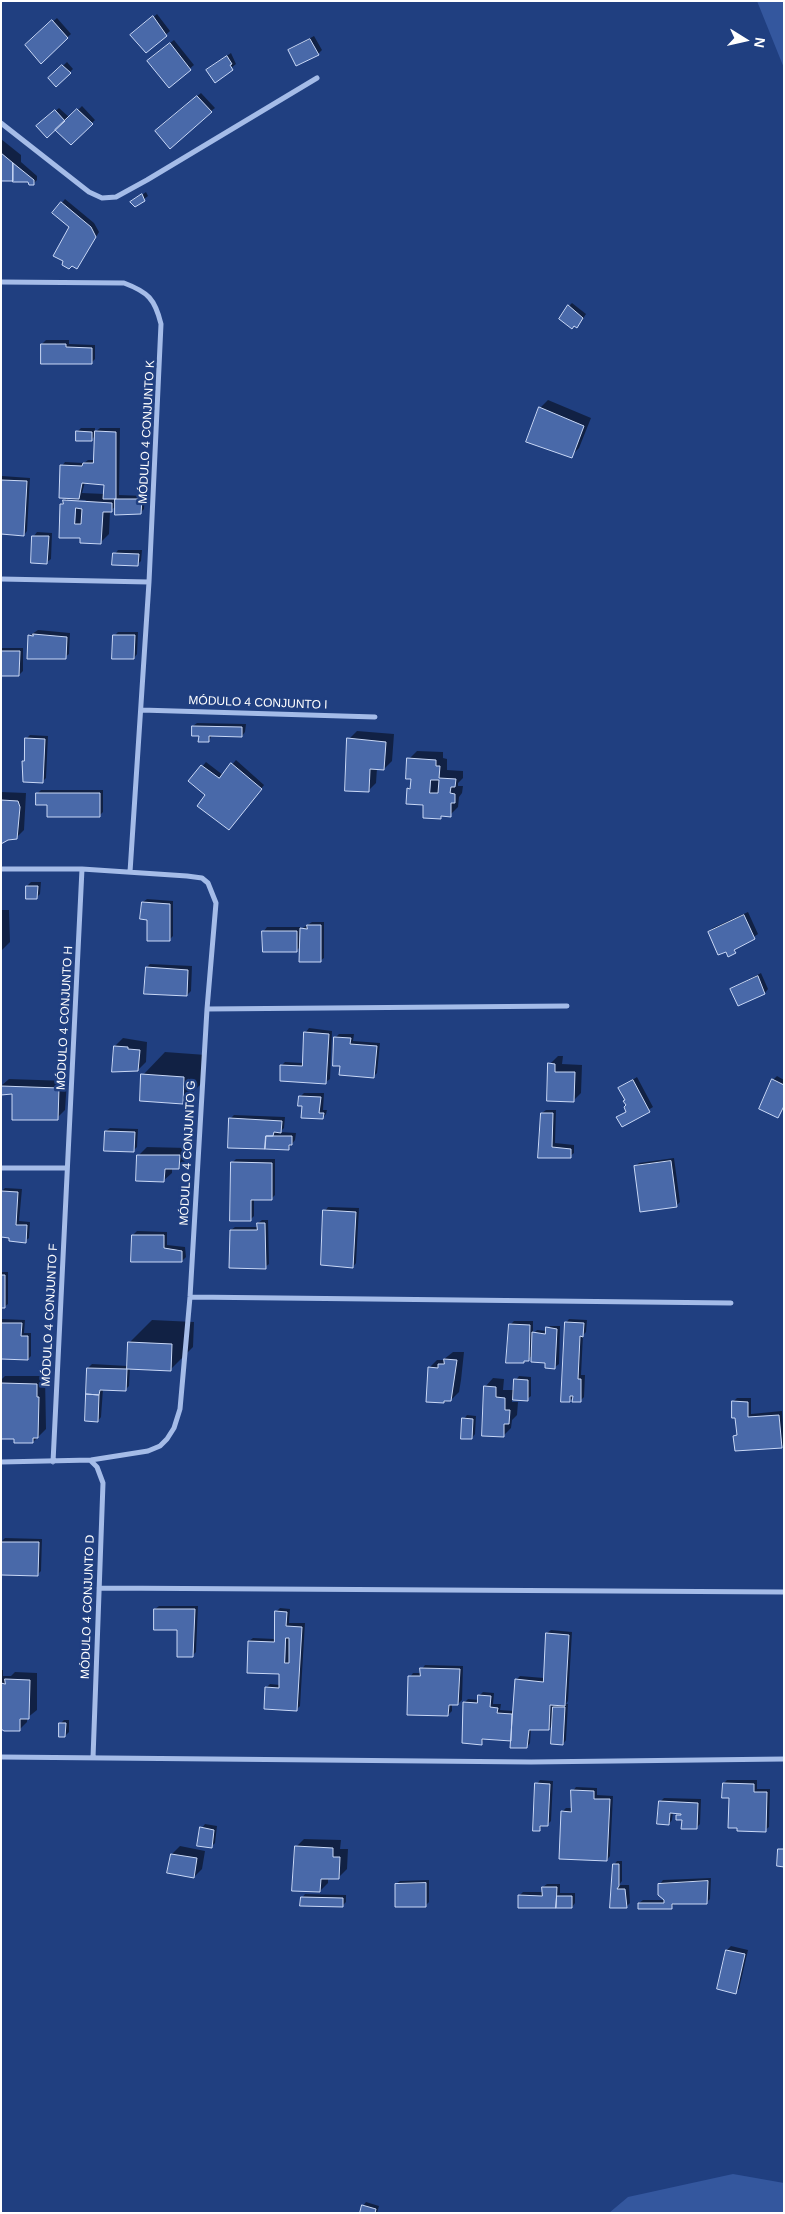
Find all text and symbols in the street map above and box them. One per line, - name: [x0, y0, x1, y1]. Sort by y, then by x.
- north arrow: [720, 15, 770, 65]
- text: N: [751, 36, 769, 49]
- street label: MÓDULO 4 CONJUNTO K: [136, 360, 158, 504]
- street label: MÓDULO 4 CONJUNTO I: [188, 693, 328, 713]
- street label: MÓDULO 4 CONJUNTO H: [54, 945, 76, 1091]
- street label: MÓDULO 4 CONJUNTO G: [177, 1080, 199, 1226]
- street label: MÓDULO 4 CONJUNTO F: [39, 1243, 61, 1387]
- street label: MÓDULO 4 CONJUNTO D: [78, 1535, 98, 1679]

